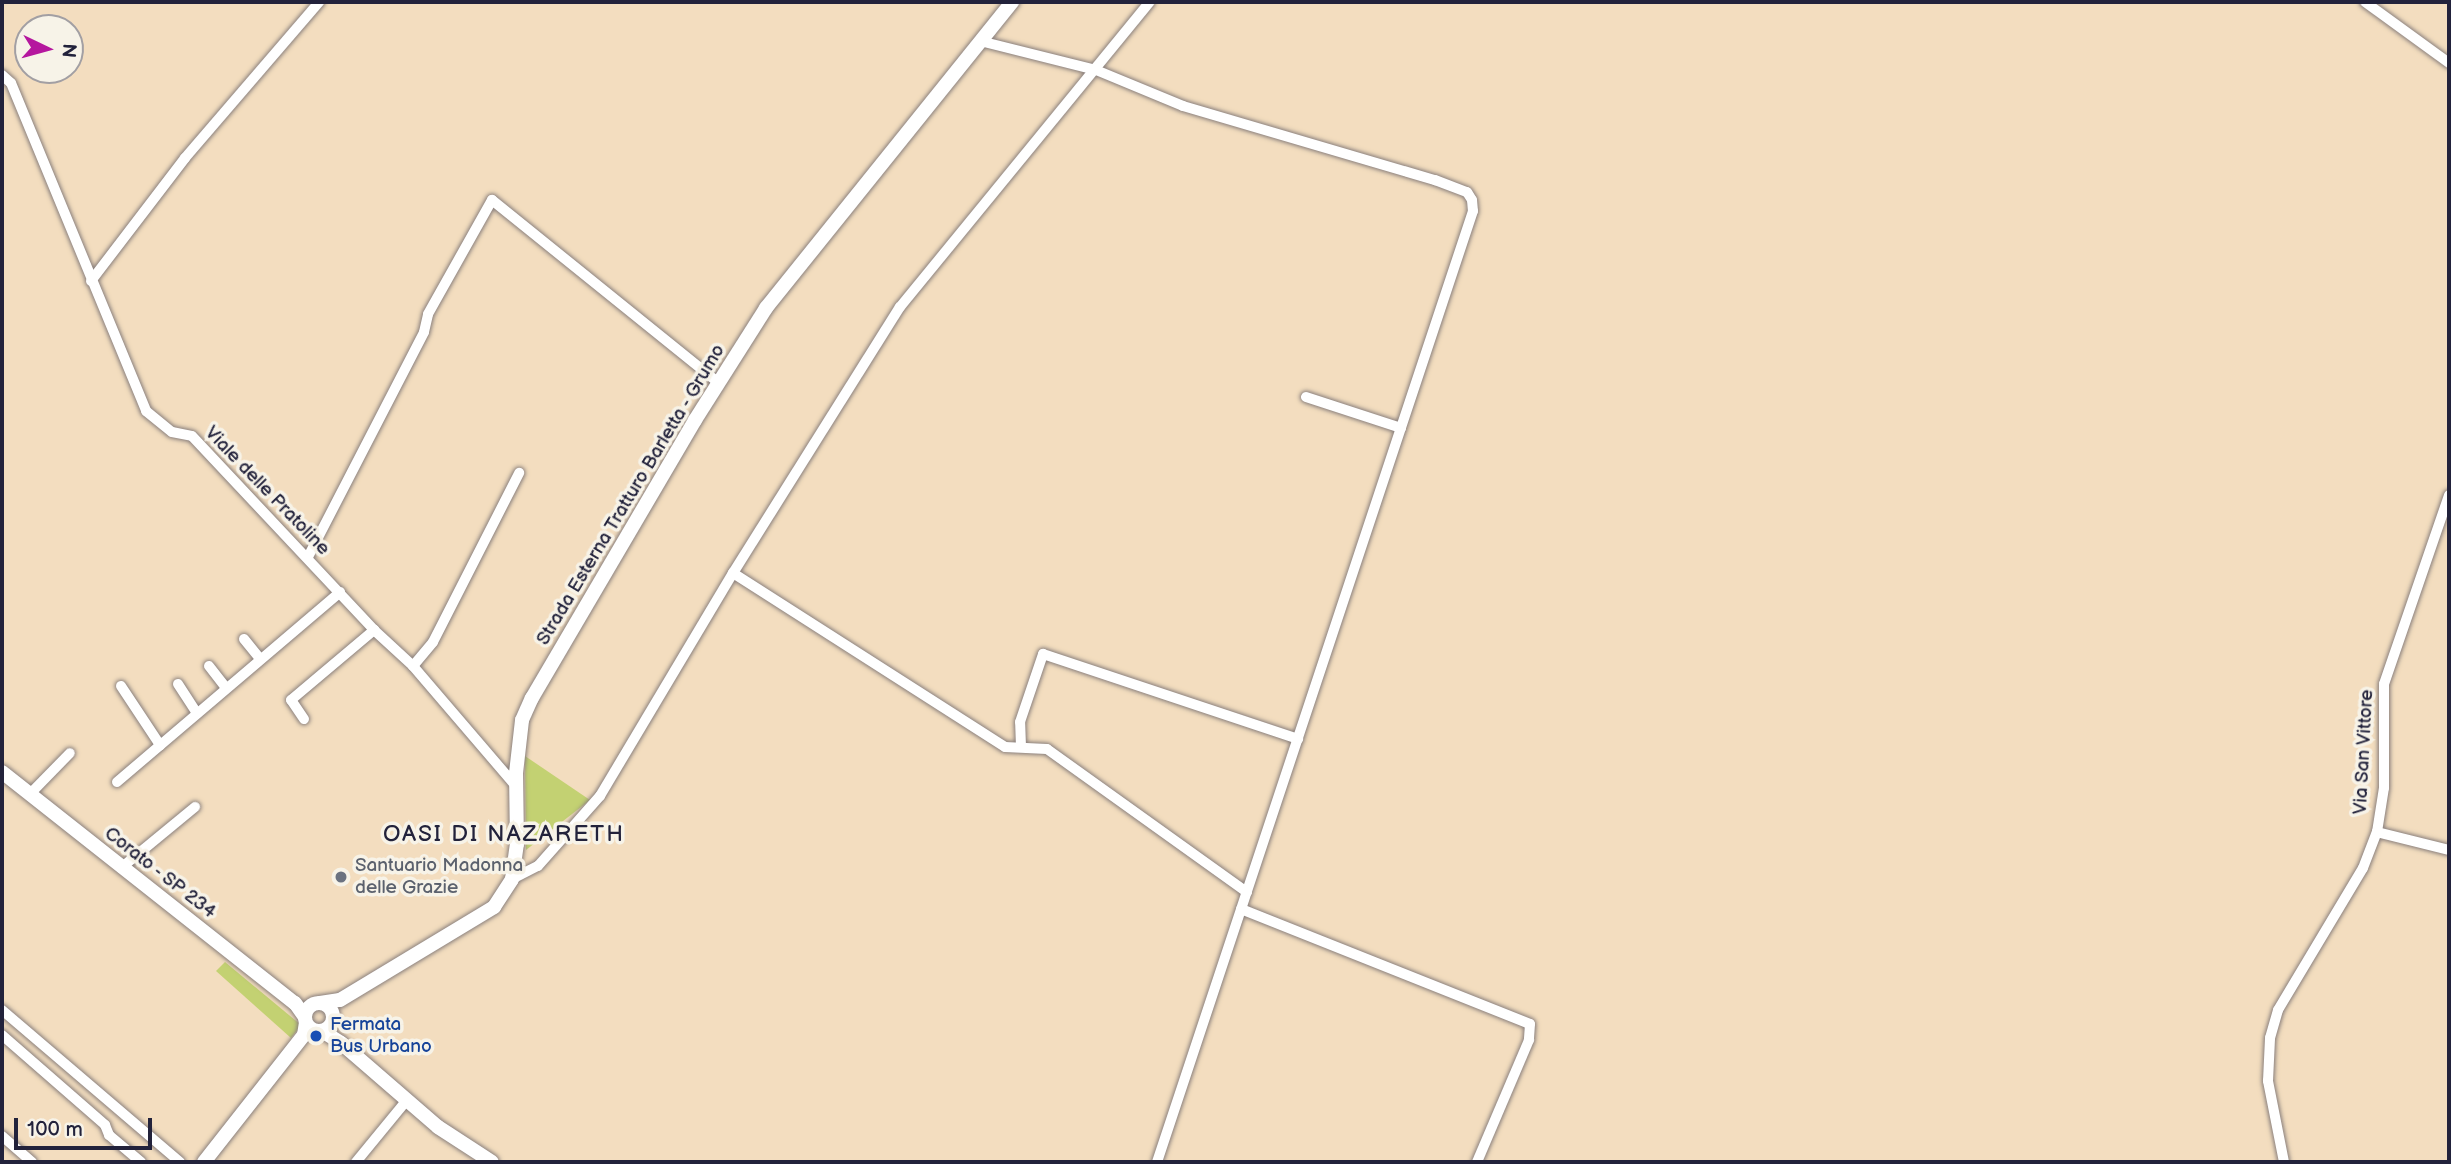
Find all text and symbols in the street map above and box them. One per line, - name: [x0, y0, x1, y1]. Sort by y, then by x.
- north arrow: [14, 14, 84, 84]
- text: N: [56, 43, 81, 59]
- street label: Strada Esterna Tratturo Barletta - Grumo: [531, 340, 731, 650]
- street label: Viale delle Pratoline: [200, 422, 334, 560]
- street label: Via San Vittore: [2349, 688, 2379, 816]
- district label: OASI DI NAZARETH: [385, 820, 623, 848]
- street label: Corato - SP 234: [99, 822, 221, 924]
- place label: Santuario Madonna delle Grazie: [355, 855, 523, 899]
- marker: Santuario Madonna delle Grazie: [333, 869, 349, 885]
- place label: Fermata Bus Urbano: [330, 1014, 432, 1058]
- marker: Fermata Bus Urbano: [308, 1028, 324, 1044]
- scale bar: [18, 1104, 156, 1148]
- text: 100 m: [27, 1117, 83, 1142]

